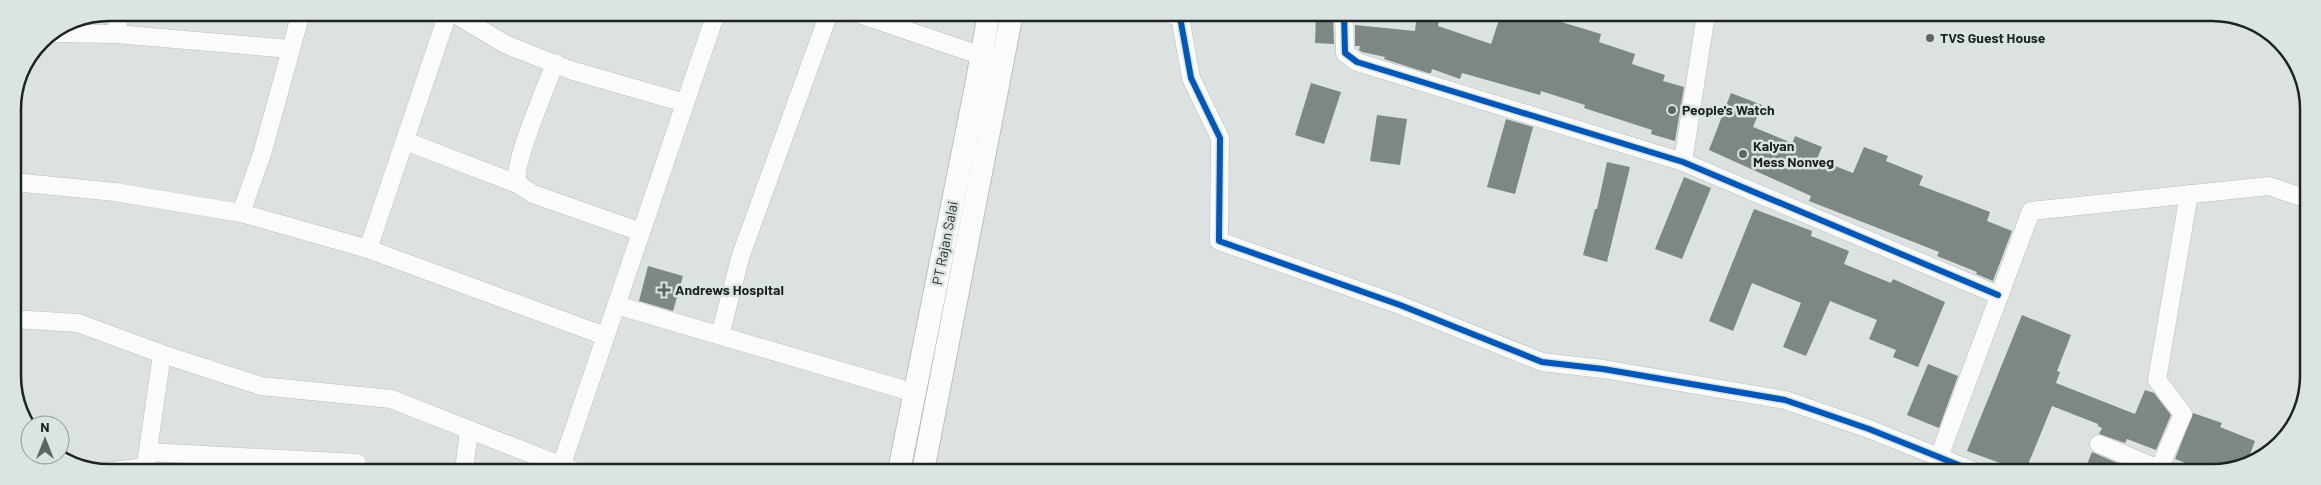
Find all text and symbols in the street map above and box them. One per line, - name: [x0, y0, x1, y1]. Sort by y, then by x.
- place label: TVS Guest House: [1940, 29, 2046, 46]
- marker: TVS Guest House: [1924, 32, 1936, 44]
- place label: People's Watch: [1682, 101, 1775, 118]
- marker: People's Watch: [1666, 104, 1678, 116]
- place label: Kalyan Mess Nonveg: [1753, 137, 1834, 170]
- marker: Kalyan Mess Nonveg: [1737, 148, 1749, 160]
- street label: PT Rajan Salai: [928, 200, 961, 286]
- place label: Andrews Hospital: [675, 281, 784, 298]
- marker: Andrews Hospital: [657, 283, 671, 297]
- north arrow: [20, 415, 70, 465]
- text: N: [40, 418, 50, 435]

